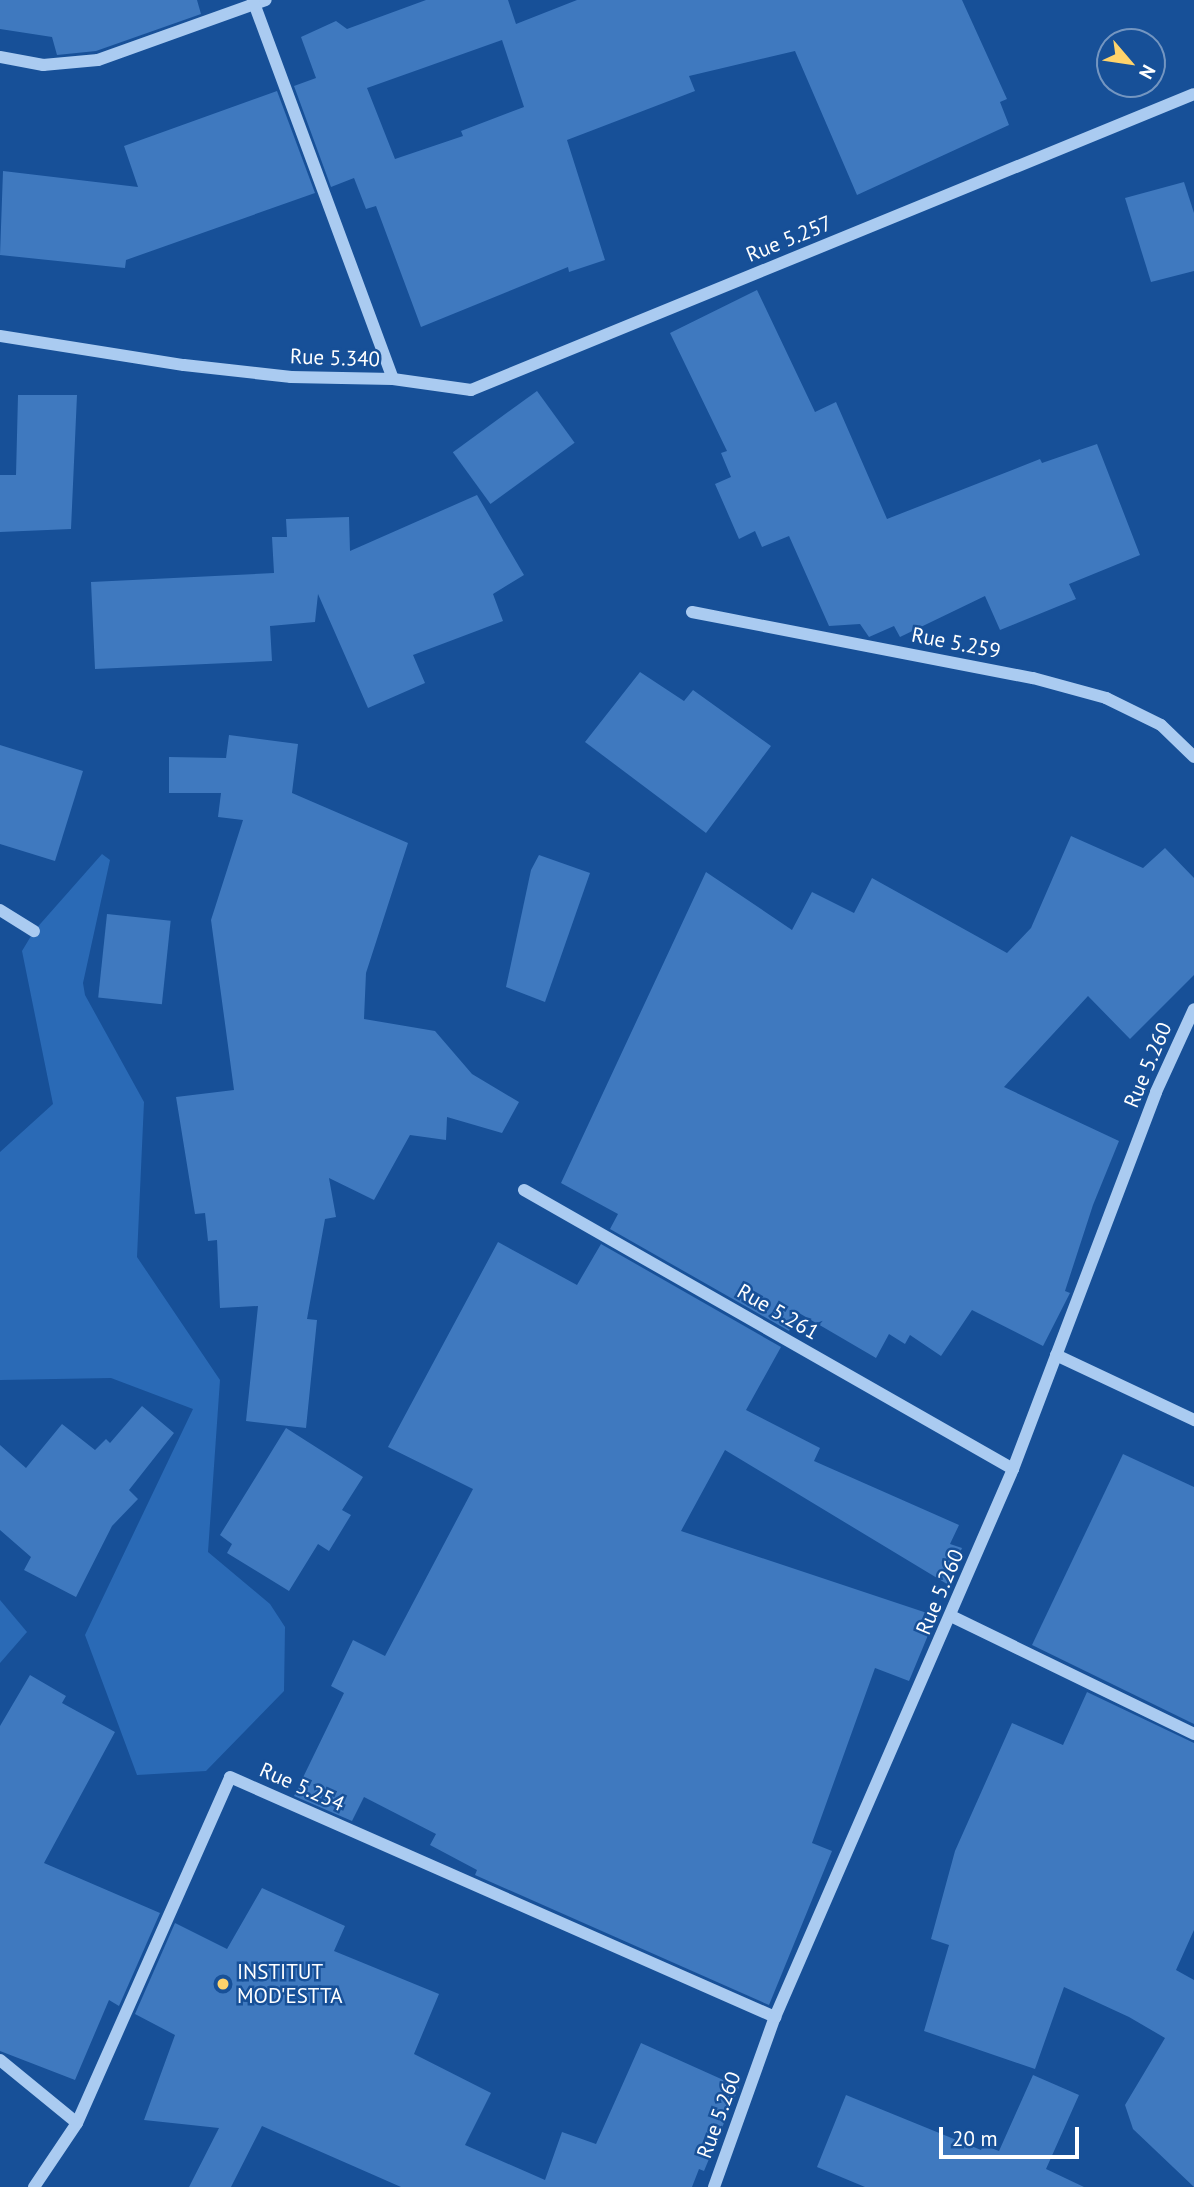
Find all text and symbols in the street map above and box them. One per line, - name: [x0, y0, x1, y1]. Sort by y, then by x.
- north arrow: [1096, 28, 1166, 98]
- text: N: [1134, 61, 1161, 83]
- street label: Rue 5.257: [742, 210, 836, 268]
- street label: Rue 5.340: [290, 344, 380, 372]
- street label: Rue 5.259: [909, 622, 1003, 664]
- street label: Rue 5.260: [1119, 1019, 1177, 1111]
- street label: Rue 5.261: [733, 1279, 823, 1345]
- street label: Rue 5.260: [911, 1546, 969, 1638]
- street label: Rue 5.254: [256, 1757, 348, 1817]
- place label: INSTITUT MOD'ESTTA: [237, 1959, 342, 2009]
- marker: INSTITUT MOD'ESTTA: [215, 1976, 231, 1992]
- street label: Rue 5.260: [692, 2068, 746, 2162]
- scale bar: [942, 2114, 1082, 2158]
- text: 20 m: [952, 2125, 998, 2152]

